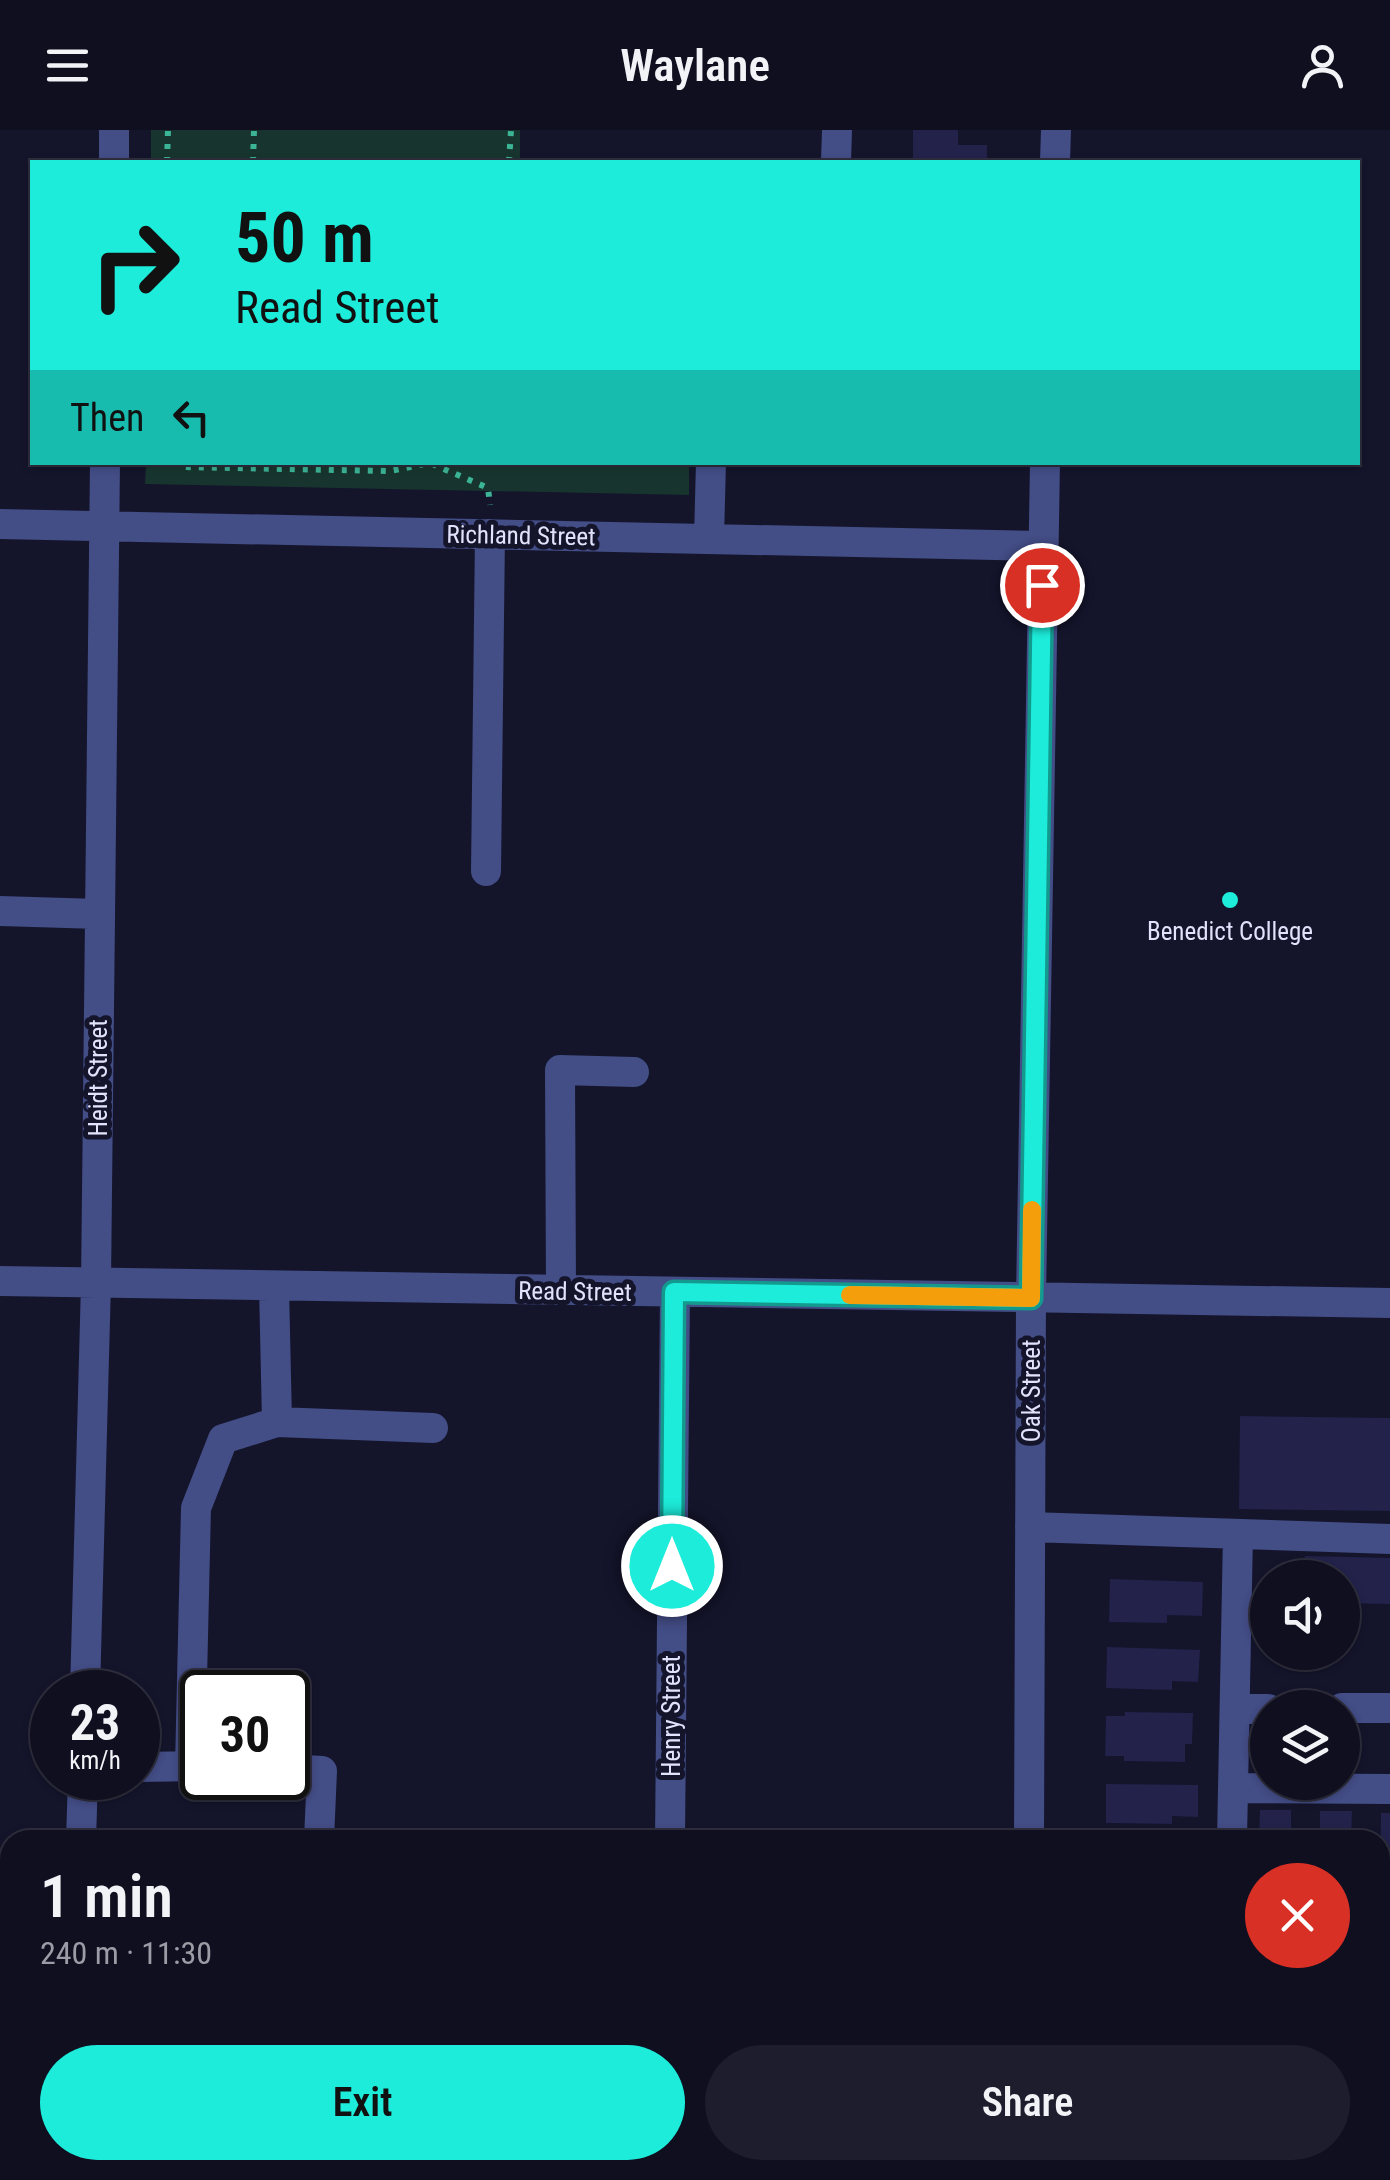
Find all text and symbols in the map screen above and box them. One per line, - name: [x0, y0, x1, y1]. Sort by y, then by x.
- icon: menu: [40, 38, 95, 93]
- icon: person: [1295, 38, 1350, 93]
- text: Waylane: [620, 39, 770, 92]
- text: 50 m: [235, 197, 374, 279]
- icon: right: [70, 200, 200, 330]
- text: Read Street: [235, 281, 440, 334]
- icon: left: [164, 390, 219, 445]
- text: Then: [70, 396, 144, 440]
- street label: Richland Street: [446, 520, 596, 551]
- pin: [1000, 543, 1085, 628]
- icon: arrive: [1015, 558, 1070, 613]
- marker: Benedict College: [1219, 889, 1241, 911]
- place label: Benedict College: [1147, 917, 1313, 946]
- street label: Heidt Street: [84, 1019, 113, 1137]
- street label: Read Street: [518, 1276, 632, 1307]
- street label: Oak Street: [1017, 1340, 1046, 1442]
- position arrow: [620, 1514, 724, 1618]
- map controls: [1250, 1560, 1360, 1800]
- button: sound: [1250, 1560, 1360, 1670]
- street label: Henry Street: [657, 1655, 686, 1777]
- speed limit sign: 30: [180, 1670, 310, 1800]
- button: layers: [1250, 1690, 1360, 1800]
- text: 23: [70, 1694, 120, 1752]
- text: km/h: [69, 1746, 121, 1775]
- text: 1 min: [40, 1861, 173, 1932]
- button: close: [1245, 1863, 1350, 1968]
- text: 240 m · 11:30: [40, 1934, 212, 1972]
- button: Exit: [40, 2045, 685, 2160]
- button: Share: [705, 2045, 1350, 2160]

